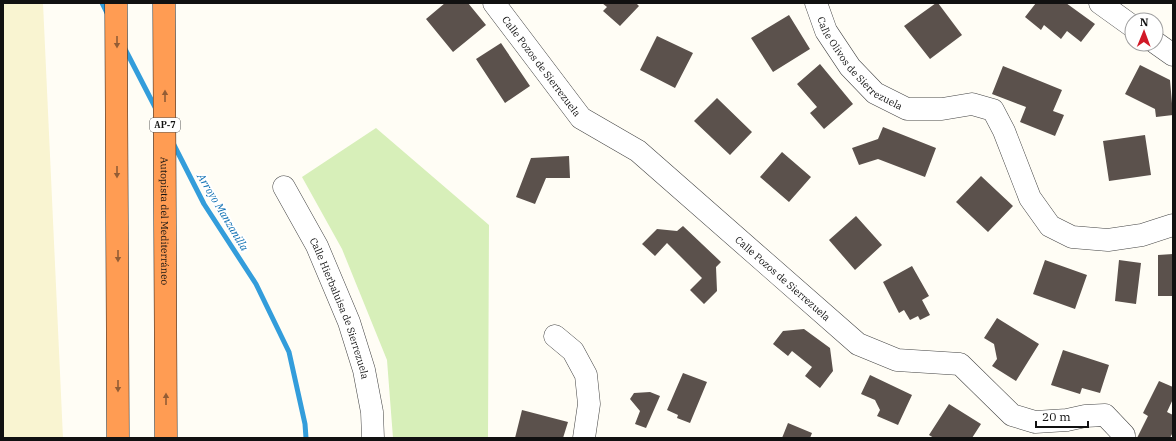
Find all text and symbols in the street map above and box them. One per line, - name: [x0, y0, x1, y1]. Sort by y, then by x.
- north arrow: [1124, 12, 1164, 52]
- street label: Calle Pozos de Sierrezuela: [499, 14, 584, 120]
- street label: Calle Olivos de Sierrezuela: [814, 15, 905, 113]
- text: N: [1140, 15, 1149, 29]
- one-way arrow: [114, 36, 120, 49]
- one-way arrow: [162, 89, 168, 102]
- road number: AP-7: [150, 118, 180, 132]
- street label: Autopista del Mediterráneo: [158, 157, 171, 286]
- one-way arrow: [114, 166, 120, 179]
- water label: Arroyo Manzanilla: [194, 170, 252, 253]
- street label: Calle Pozos de Sierrezuela: [732, 233, 833, 324]
- street label: Calle Hierbaluisa de Sierrezuela: [307, 235, 372, 381]
- one-way arrow: [115, 250, 121, 263]
- one-way arrow: [115, 380, 121, 393]
- one-way arrow: [163, 392, 169, 405]
- scale bar: [1036, 403, 1088, 429]
- text: 20 m: [1042, 409, 1071, 424]

